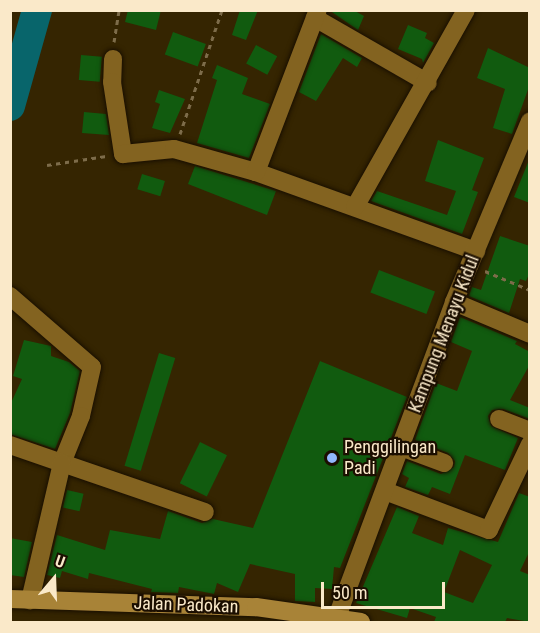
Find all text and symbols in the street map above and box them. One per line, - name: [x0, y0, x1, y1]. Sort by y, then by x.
- street label: Kampung Menayu Kidul: [404, 252, 484, 416]
- place label: Penggilingan Padi: [344, 437, 436, 480]
- marker: Penggilingan Padi: [325, 451, 339, 465]
- north arrow: [24, 549, 84, 609]
- text: U: [53, 551, 67, 572]
- scale bar: [324, 570, 448, 608]
- text: 50 m: [332, 582, 367, 603]
- street label: Jalan Padokan: [133, 592, 239, 618]

